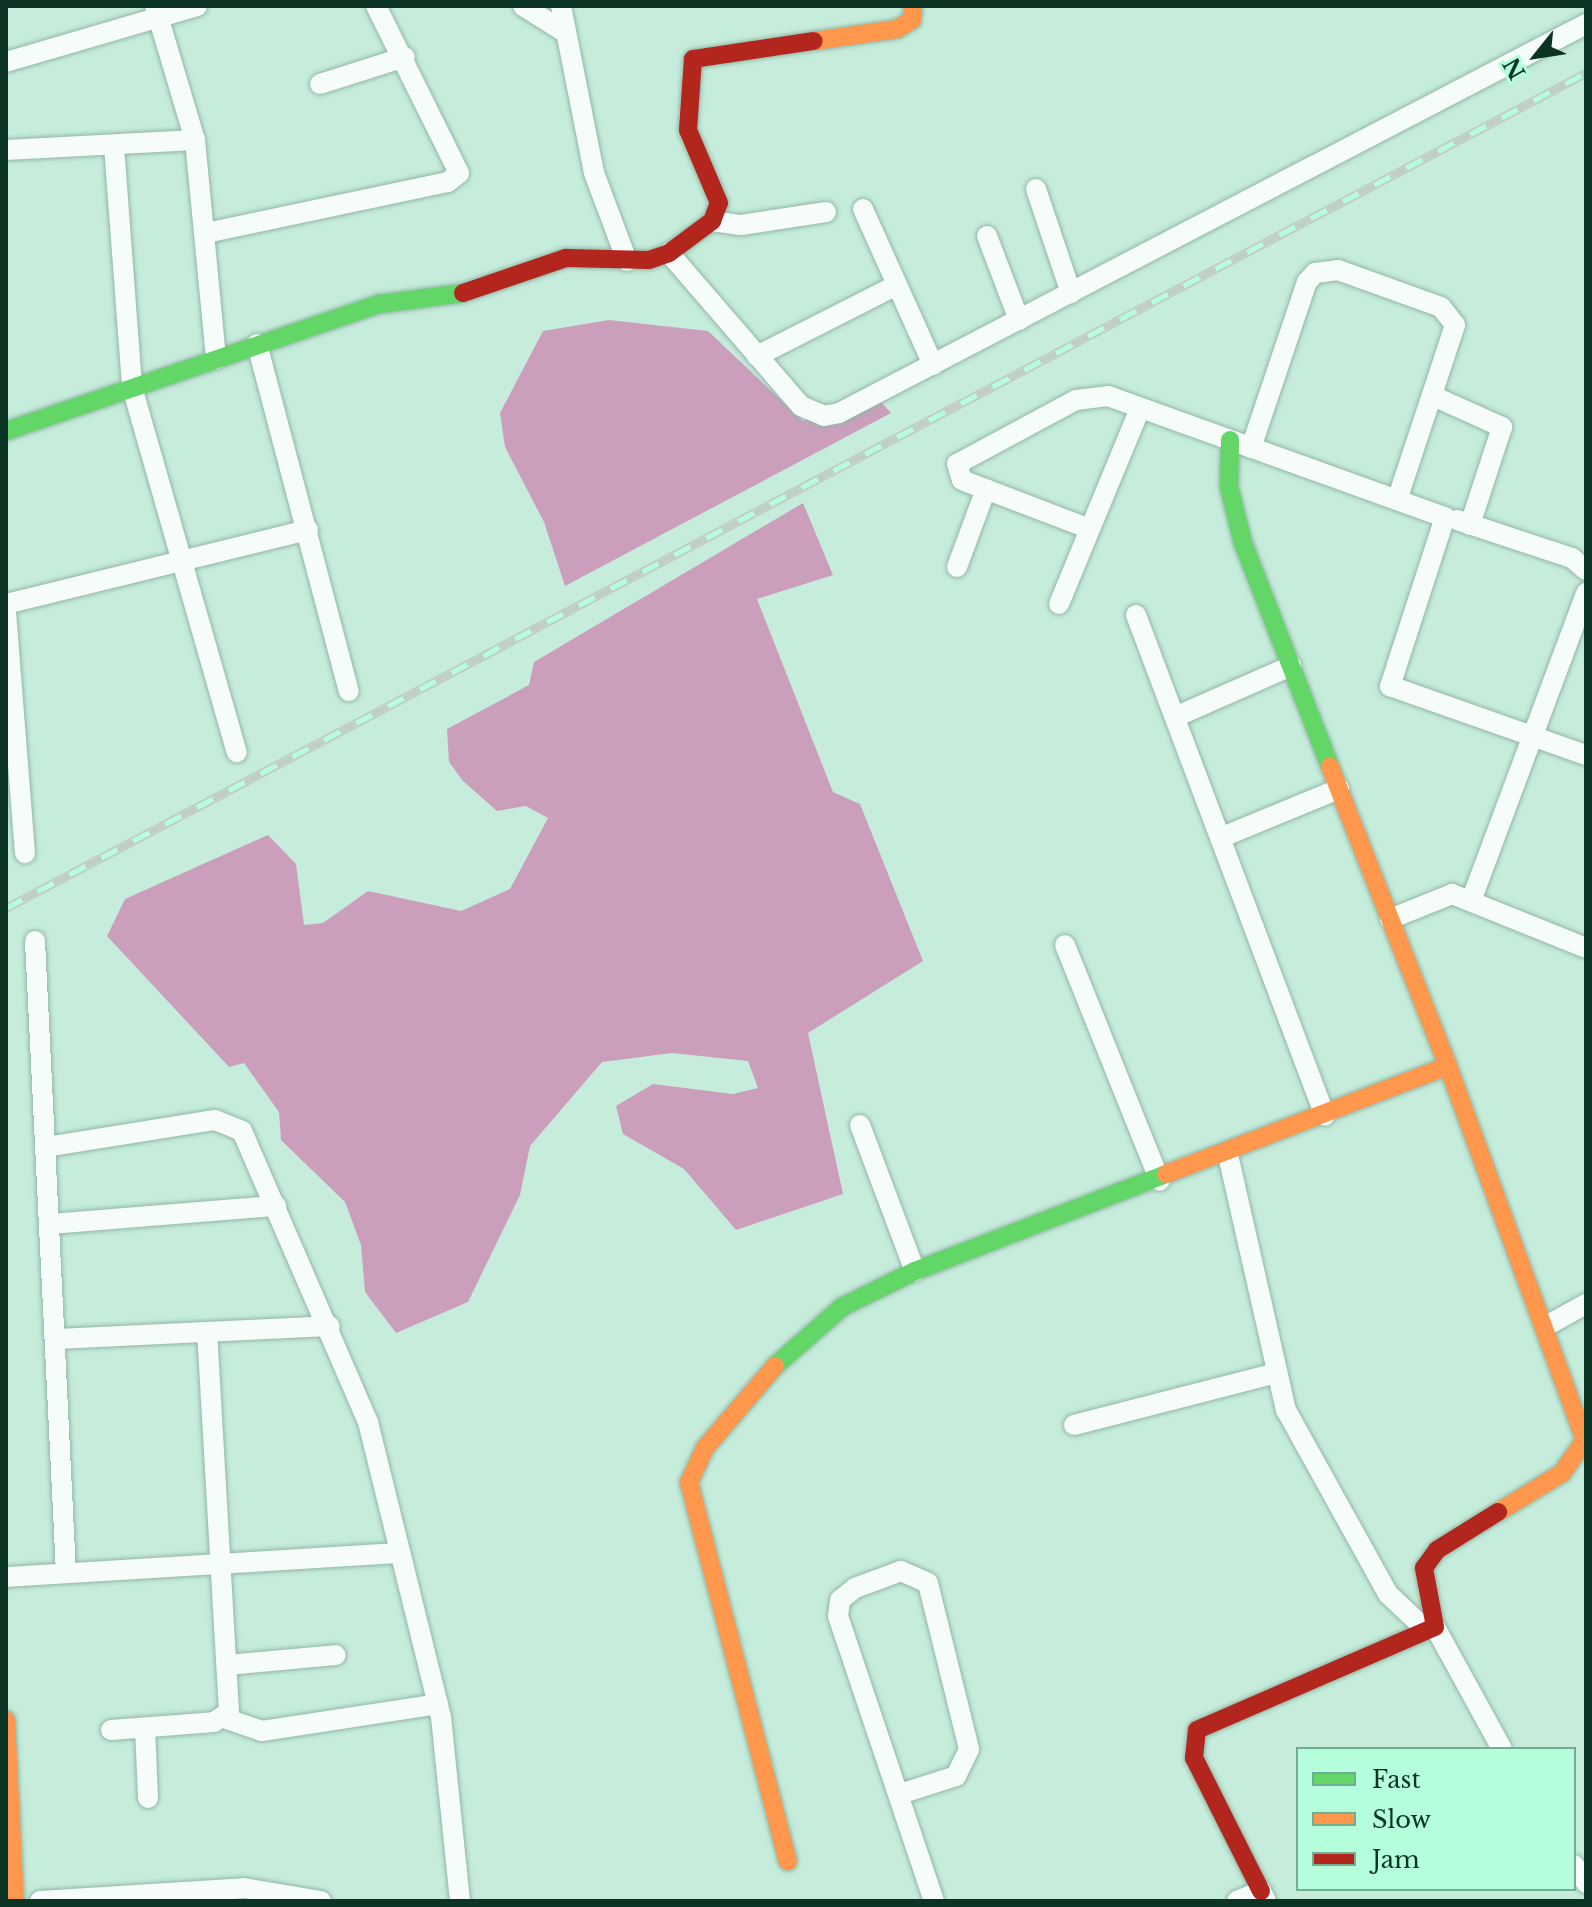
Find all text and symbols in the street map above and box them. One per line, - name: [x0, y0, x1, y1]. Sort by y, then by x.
- north arrow: [1496, 16, 1576, 96]
- text: N: [1498, 53, 1532, 84]
- legend: [1296, 1747, 1576, 1891]
- text: Fast: [1372, 1765, 1420, 1794]
- text: Slow: [1372, 1805, 1431, 1834]
- text: Jam: [1372, 1845, 1420, 1874]

